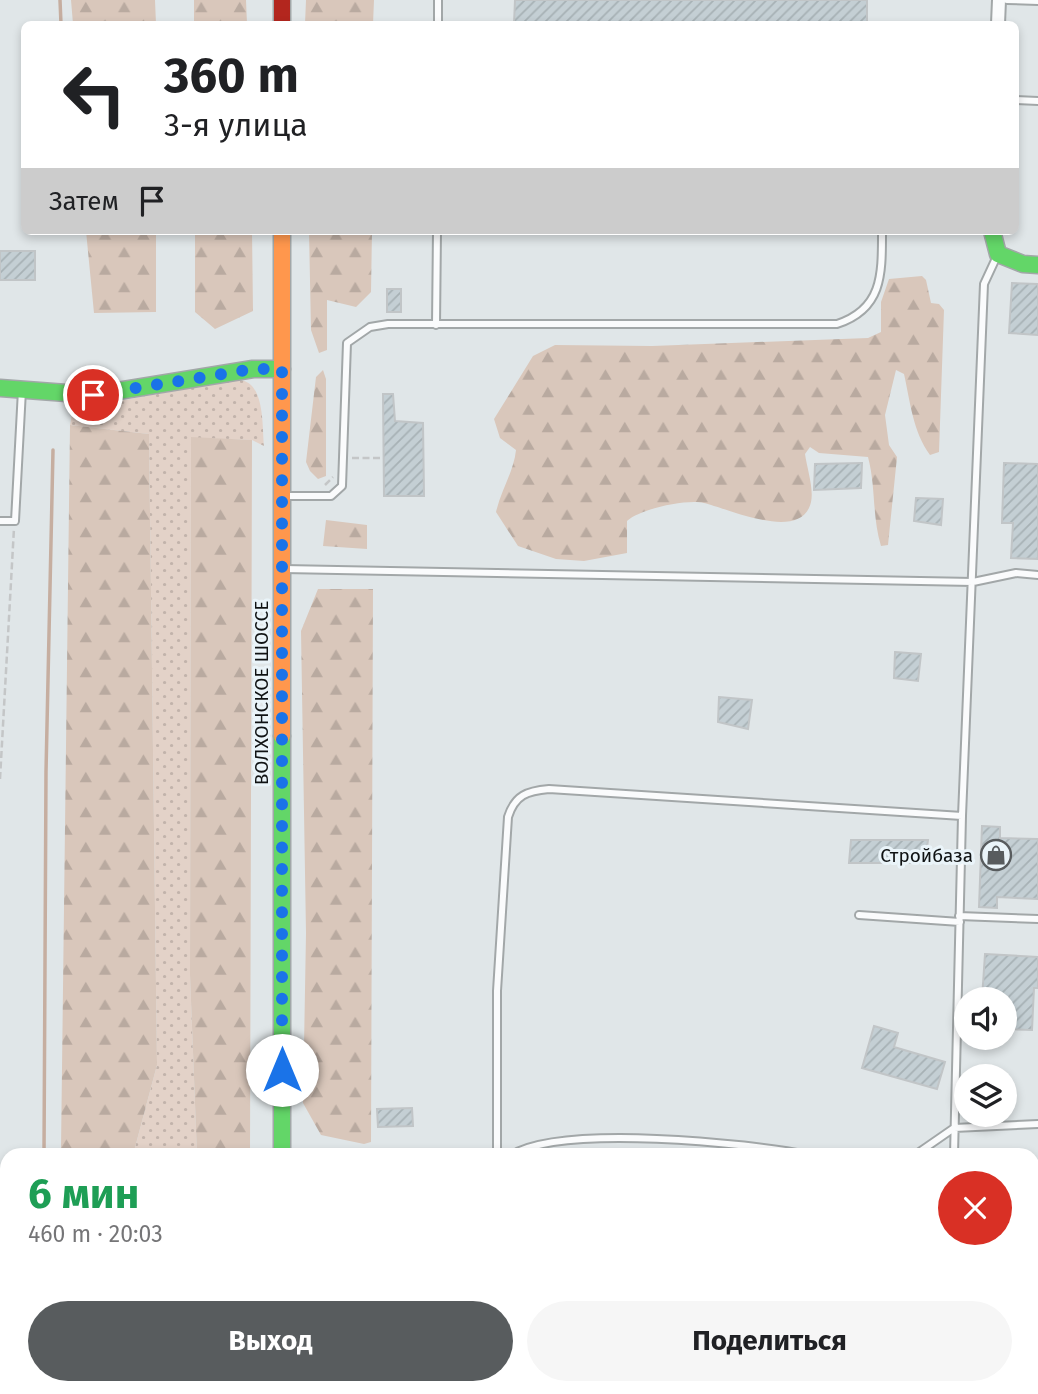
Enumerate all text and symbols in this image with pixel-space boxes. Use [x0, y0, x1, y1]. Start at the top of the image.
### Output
text: 360 m [164, 46, 299, 105]
icon: left [49, 49, 140, 140]
text: 3-я улица [164, 106, 308, 144]
icon: arrive [133, 182, 171, 220]
text: Затем [49, 186, 119, 217]
pin [63, 365, 123, 425]
icon: arrive [74, 376, 112, 414]
street label: ВОЛХОНСКОЕ ШОССЕ [250, 601, 273, 785]
shop icon: Стройбаза [979, 838, 1013, 872]
place label: Стройбаза [880, 844, 973, 867]
map controls [954, 987, 1017, 1127]
button: sound [954, 987, 1017, 1050]
position arrow [245, 1033, 319, 1107]
button: layers [954, 1064, 1017, 1127]
text: 6 мин [28, 1169, 139, 1219]
button: close [938, 1171, 1012, 1245]
text: 460 m · 20:03 [28, 1220, 163, 1248]
button: Выход [28, 1301, 513, 1381]
button: Поделиться [527, 1301, 1012, 1381]

